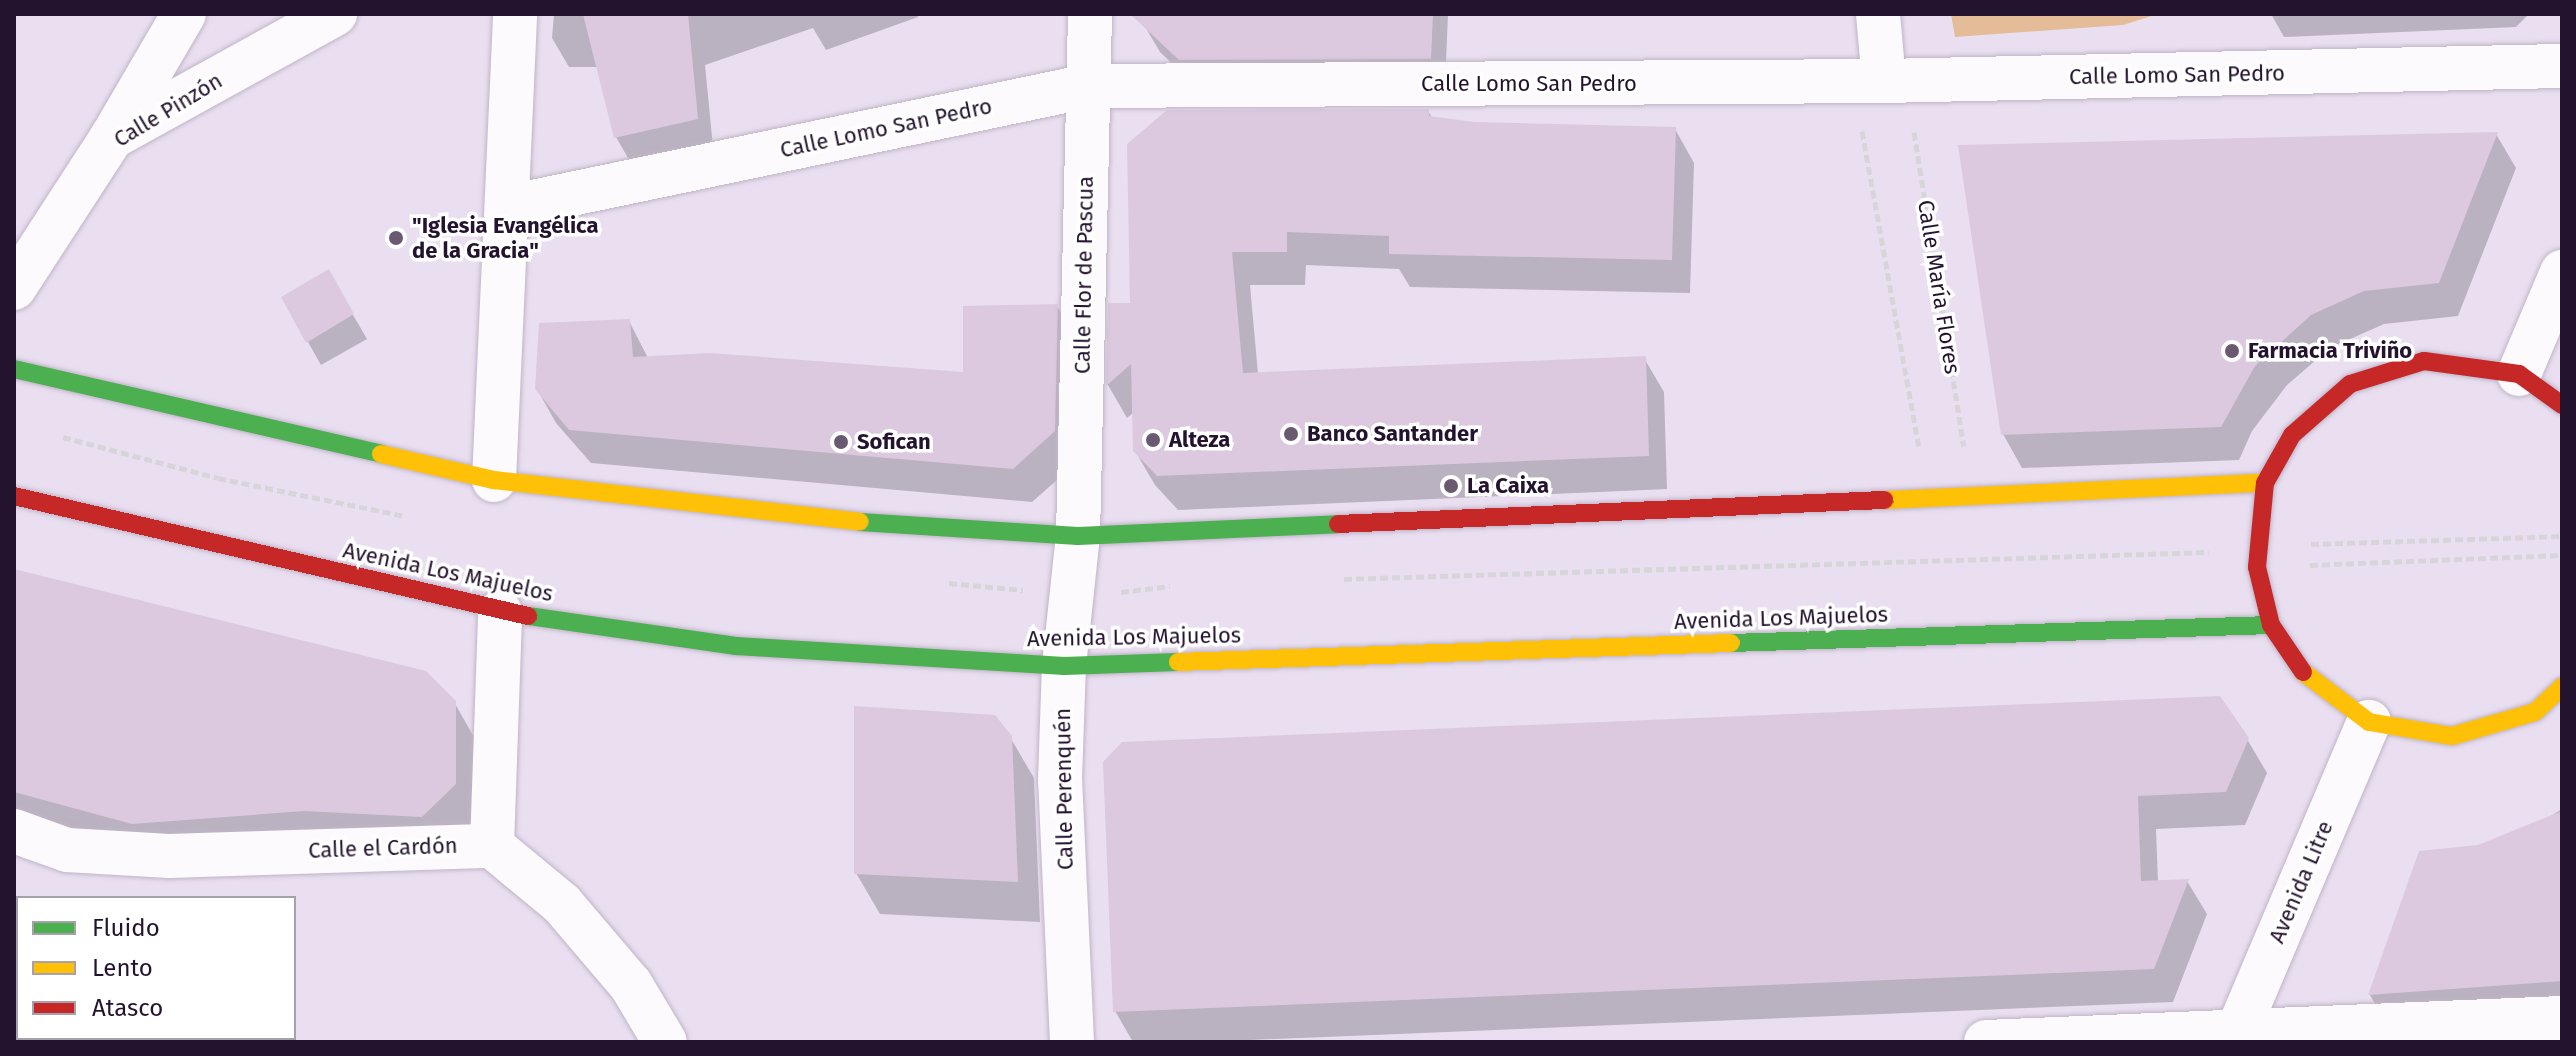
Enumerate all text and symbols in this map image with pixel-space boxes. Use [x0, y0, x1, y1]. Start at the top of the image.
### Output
street label: Calle Lomo San Pedro [2069, 60, 2285, 90]
street label: Calle Pinzón [109, 67, 227, 153]
street label: Calle Lomo San Pedro [1421, 71, 1637, 97]
street label: Calle Lomo San Pedro [778, 93, 994, 163]
street label: Calle Flor de Pascua [1069, 176, 1099, 374]
street label: Calle María Flores [1912, 198, 1966, 376]
place label: "Iglesia Evangélica de la Gracia" [412, 212, 598, 264]
marker: "Iglesia Evangélica de la Gracia" [387, 229, 405, 247]
place label: Farmacia Triviño [2248, 338, 2412, 364]
marker: Farmacia Triviño [2223, 342, 2241, 360]
place label: Banco Santander [1307, 421, 1478, 447]
marker: Banco Santander [1282, 425, 1300, 443]
place label: Alteza [1169, 427, 1230, 453]
place label: Sofican [857, 429, 931, 455]
marker: Alteza [1144, 431, 1162, 449]
marker: Sofican [832, 433, 850, 451]
place label: La Caixa [1467, 473, 1549, 499]
marker: La Caixa [1442, 477, 1460, 495]
street label: Avenida Los Majuelos [341, 537, 555, 607]
street label: Avenida Los Majuelos [1674, 601, 1888, 635]
street label: Avenida Los Majuelos [1027, 622, 1241, 652]
street label: Calle Perenquén [1049, 708, 1079, 870]
street label: Avenida Litre [2263, 817, 2339, 947]
street label: Calle el Cardón [308, 832, 458, 864]
legend [16, 896, 296, 1040]
text: Fluido [92, 914, 160, 942]
text: Lento [92, 954, 153, 982]
text: Atasco [92, 994, 163, 1022]

